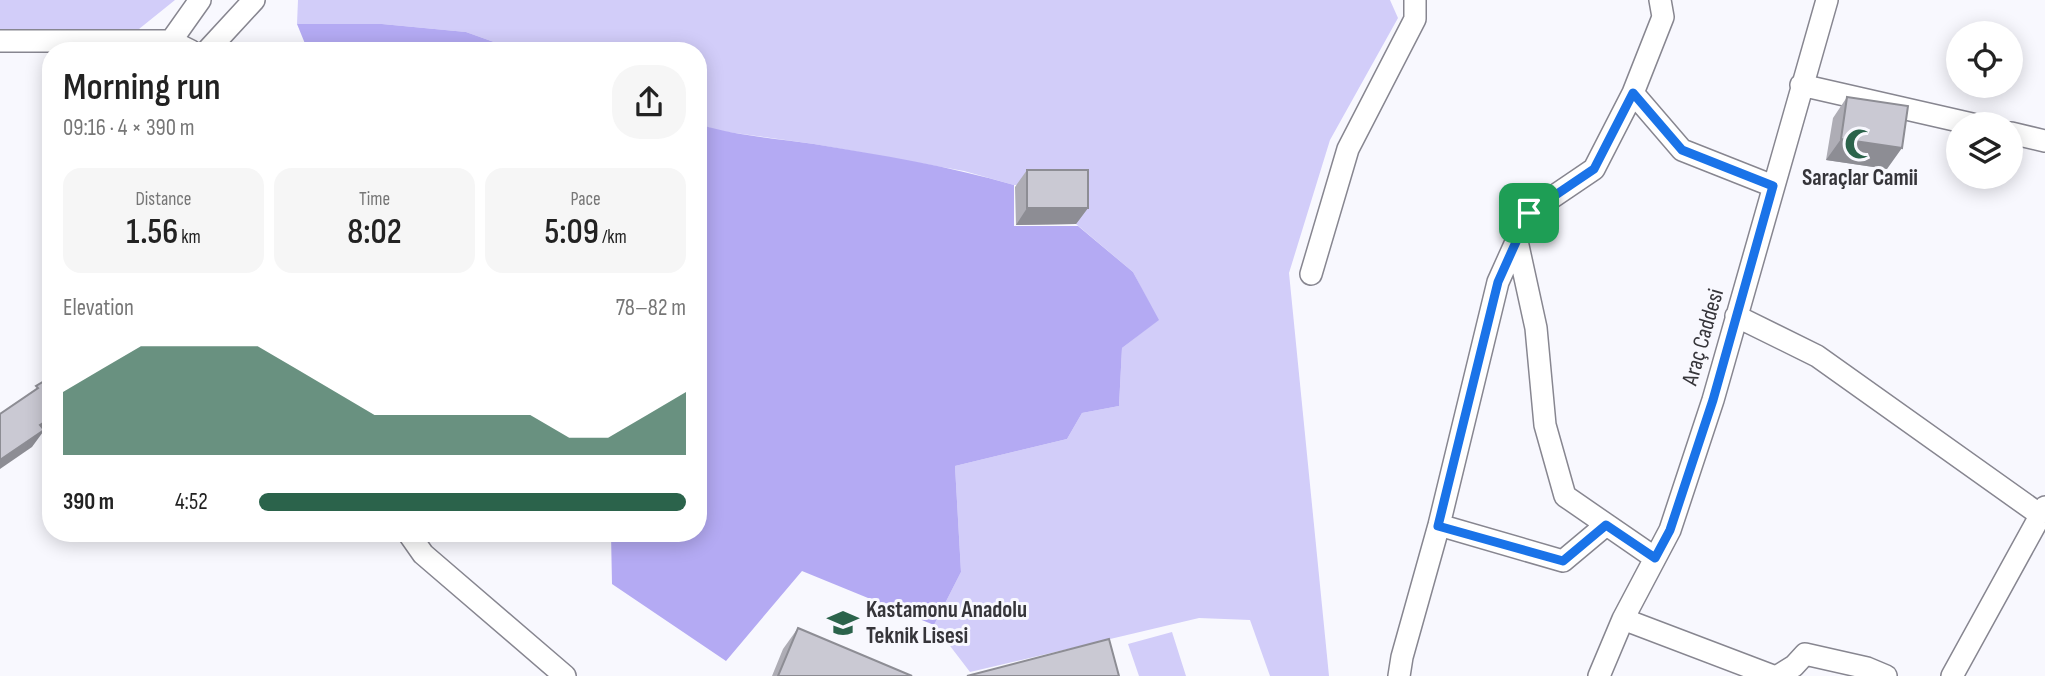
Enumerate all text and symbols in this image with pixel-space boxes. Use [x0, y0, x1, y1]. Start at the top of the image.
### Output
map controls [1946, 21, 2023, 189]
button: locate [1946, 21, 2023, 98]
text: Morning run [63, 65, 221, 110]
button: share [612, 65, 686, 139]
button: layers [1946, 112, 2023, 189]
text: 09:16 · 4 × 390 m [63, 114, 195, 142]
mosque icon: Saraçlar Camii [1843, 127, 1877, 161]
place label: Saraçlar Camii [1802, 164, 1918, 192]
pin [1499, 183, 1559, 243]
text: Distance [135, 188, 192, 211]
text: Time [359, 188, 390, 211]
text: Pace [570, 188, 601, 211]
icon: arrive [1510, 194, 1548, 232]
text: 1.56 [126, 211, 178, 254]
text: 8:02 [347, 211, 402, 254]
text: 5:09 [544, 211, 599, 254]
text: km [178, 226, 201, 249]
text: /km [599, 226, 627, 249]
street label: Araç Caddesi [1676, 286, 1730, 389]
text: Elevation [63, 294, 134, 322]
text: 78–82 m [616, 294, 686, 322]
text: 390 m [63, 488, 114, 516]
text: 4:52 [175, 488, 208, 516]
place label: Kastamonu Anadolu Teknik Lisesi [866, 596, 1027, 650]
school or university icon: Kastamonu Anadolu Teknik Lisesi [826, 606, 860, 640]

